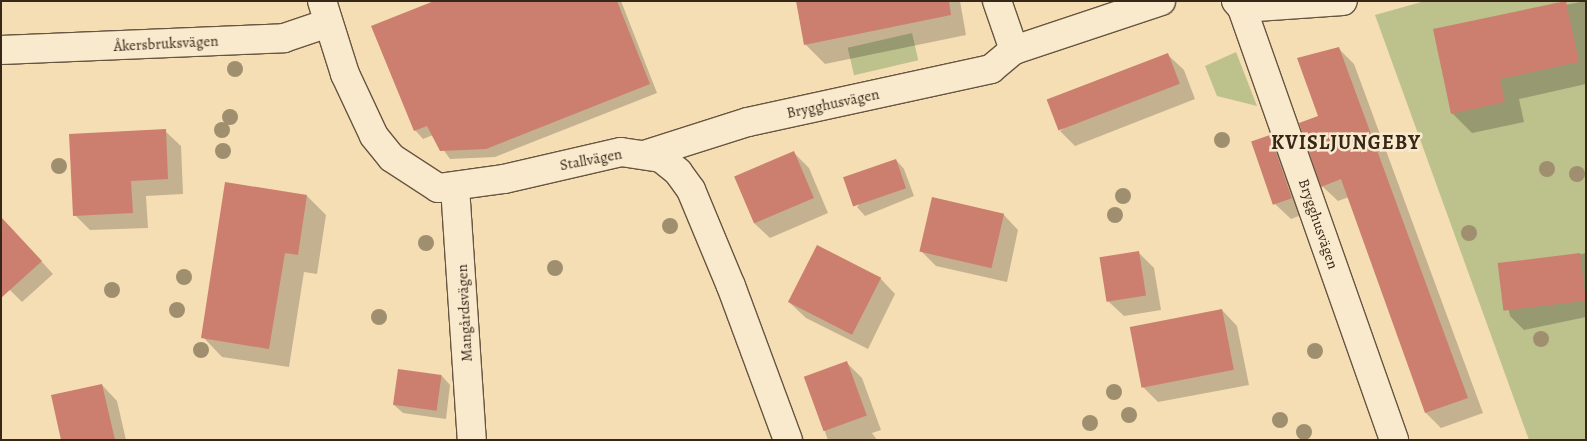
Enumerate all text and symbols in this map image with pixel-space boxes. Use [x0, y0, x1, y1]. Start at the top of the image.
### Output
street label: Åkersbruksvägen [113, 32, 219, 56]
street label: Brygghusvägen [785, 85, 881, 123]
district label: KVISLJUNGEBY [1270, 130, 1422, 154]
street label: Stallvägen [558, 145, 624, 175]
street label: Brygghusvägen [1294, 177, 1342, 271]
street label: Mangårdsvägen [453, 264, 477, 362]

